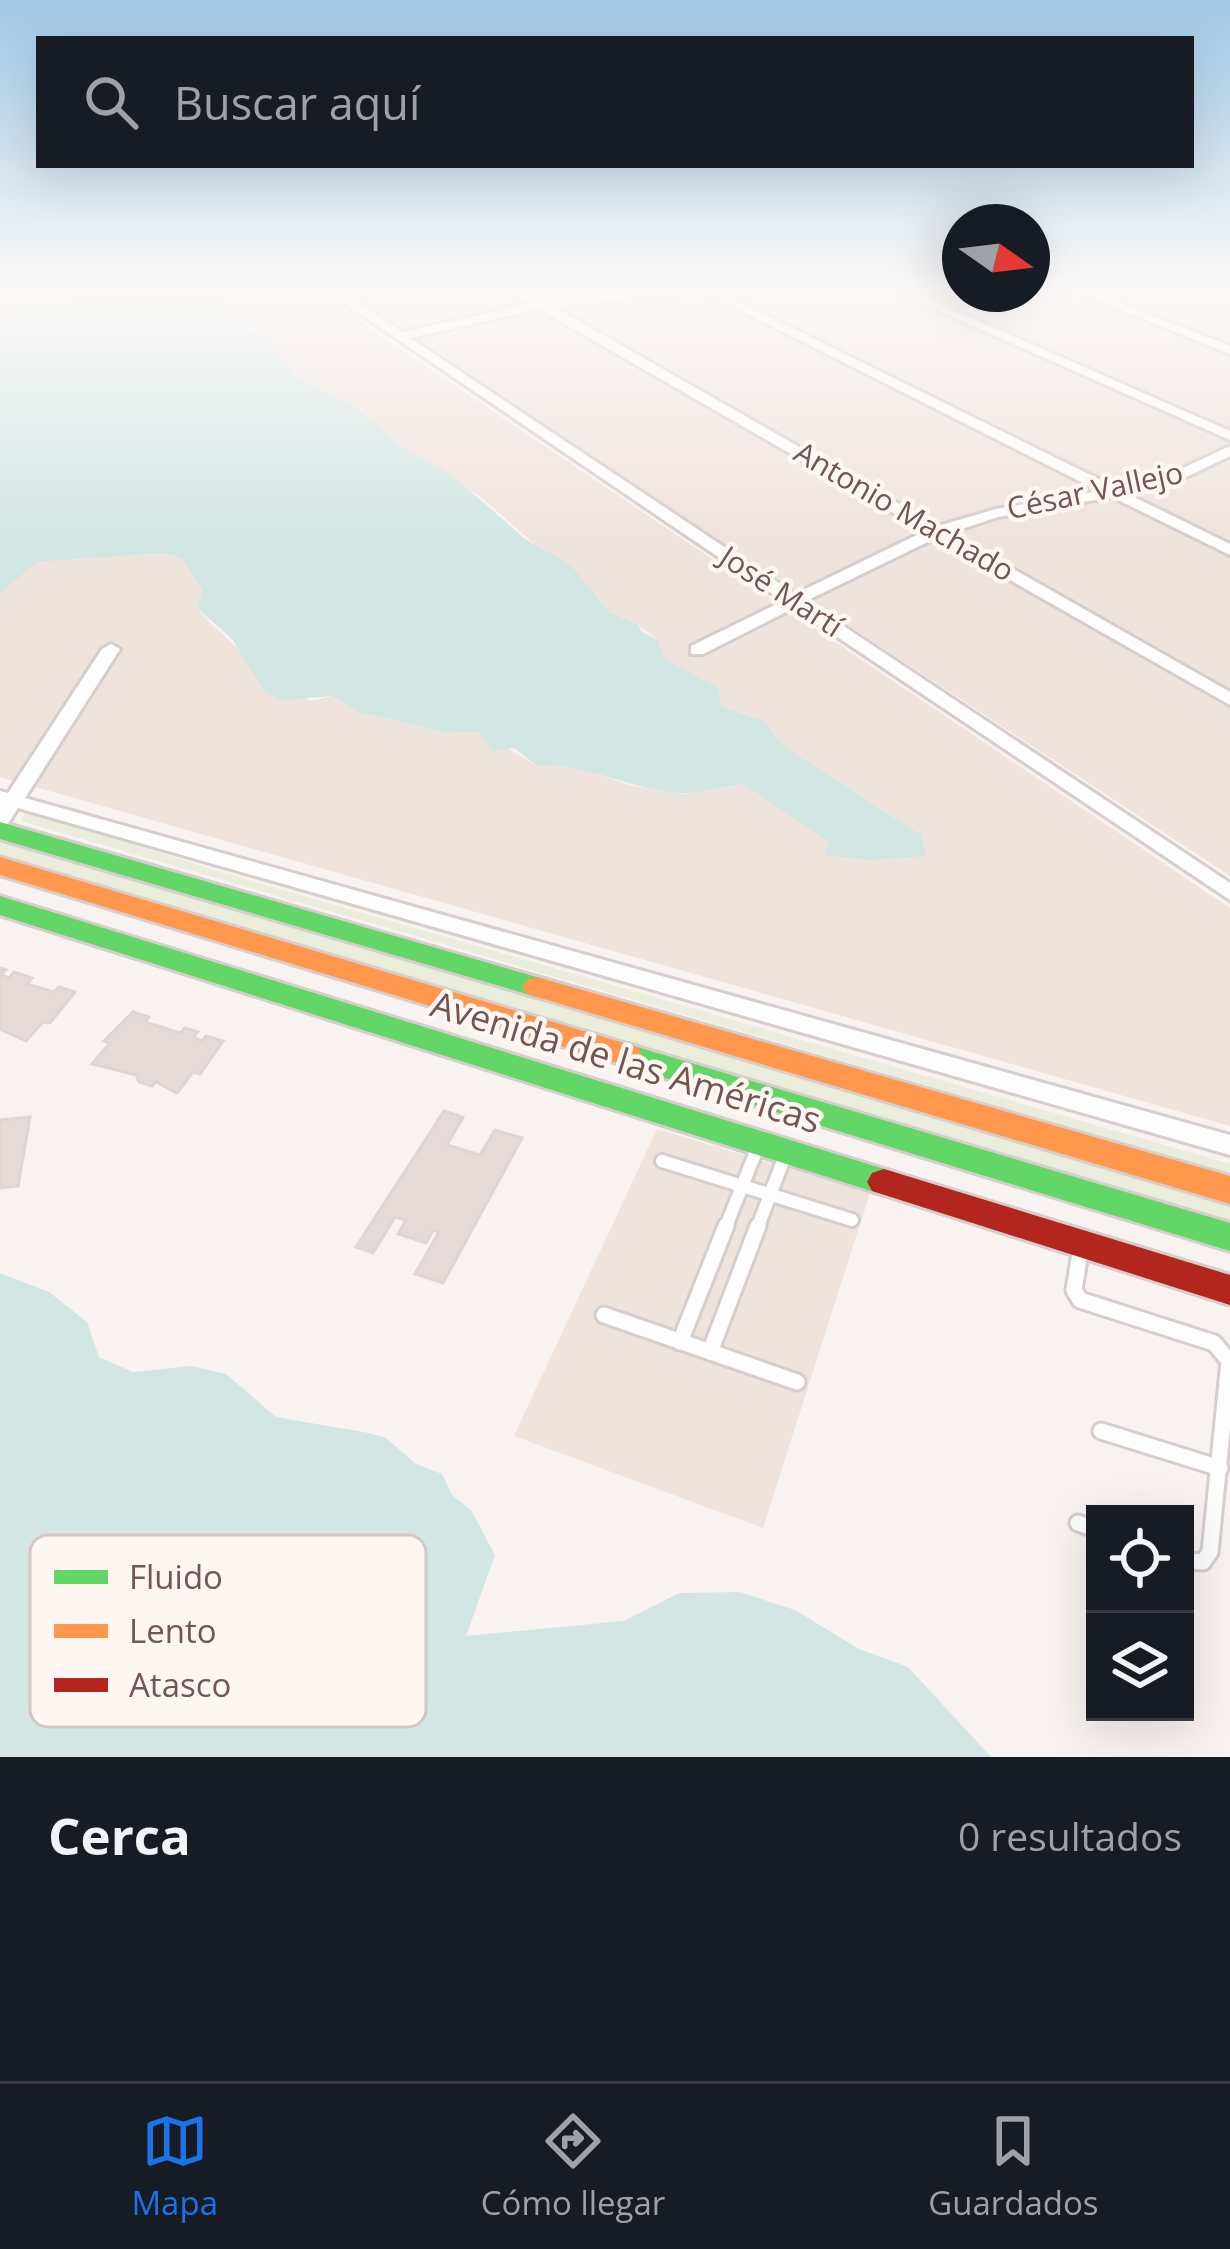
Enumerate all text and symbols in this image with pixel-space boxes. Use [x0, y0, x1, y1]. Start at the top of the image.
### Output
search box [36, 36, 1194, 168]
icon: search [78, 69, 144, 135]
text: Buscar aquí [174, 72, 420, 133]
north arrow [942, 204, 1050, 312]
street label: Antonio Machado [787, 431, 1022, 590]
street label: César Vallejo [1003, 451, 1186, 528]
street label: José Martí [710, 534, 853, 647]
street label: Avenida de las Américas [425, 979, 827, 1144]
map controls [1086, 1505, 1194, 1721]
button: locate [1086, 1505, 1194, 1613]
legend [30, 1535, 426, 1727]
text: Fluido [129, 1554, 223, 1599]
text: Lento [129, 1608, 217, 1653]
button: layers [1086, 1613, 1194, 1721]
text: Atasco [129, 1662, 231, 1707]
text: Cerca [48, 1800, 191, 1870]
text: 0 resultados [958, 1809, 1182, 1862]
tab: Mapa [131, 2108, 218, 2225]
tab: Cómo llegar [481, 2108, 665, 2225]
tab: Guardados [928, 2108, 1099, 2225]

